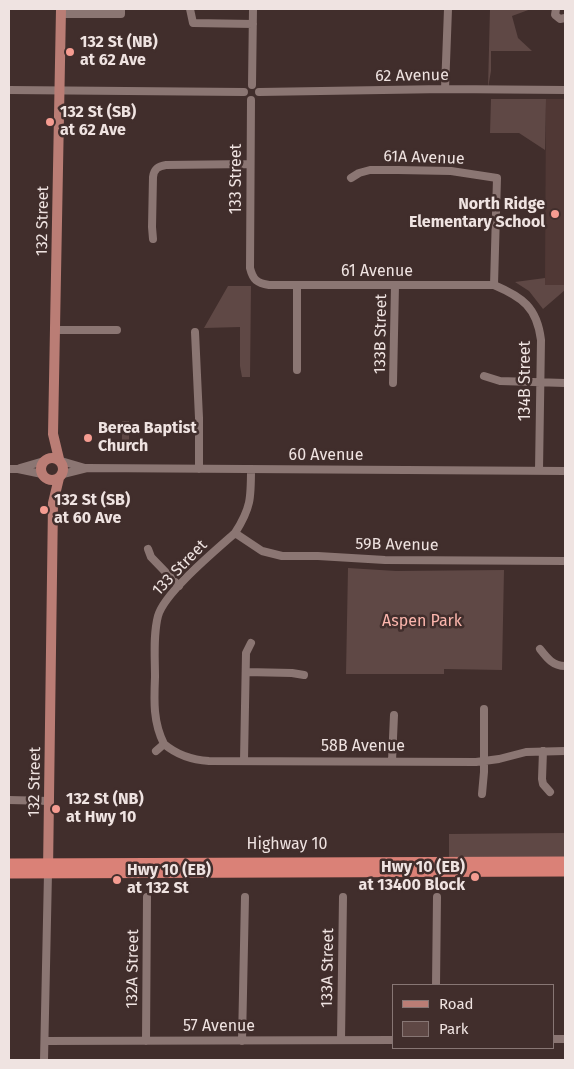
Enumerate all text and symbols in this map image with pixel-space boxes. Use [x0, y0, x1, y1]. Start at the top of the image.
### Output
place label: 132 St (NB) at 62 Ave [80, 33, 158, 71]
marker: 132 St (NB) at 62 Ave [64, 46, 76, 58]
street label: 62 Avenue [375, 66, 449, 86]
place label: 132 St (SB) at 62 Ave [60, 103, 136, 141]
marker: 132 St (SB) at 62 Ave [44, 116, 56, 128]
street label: 133 Street [227, 144, 247, 214]
street label: 61A Avenue [383, 147, 465, 169]
street label: 132 Street [33, 186, 53, 256]
place label: North Ridge Elementary School [409, 195, 545, 233]
marker: North Ridge Elementary School [549, 208, 561, 220]
street label: 61 Avenue [341, 262, 413, 282]
street label: 133B Street [371, 294, 391, 374]
street label: 134B Street [516, 341, 536, 421]
place label: Berea Baptist Church [98, 419, 197, 457]
marker: Berea Baptist Church [82, 432, 94, 444]
street label: 60 Avenue [289, 446, 363, 466]
place label: 132 St (SB) at 60 Ave [54, 491, 130, 529]
marker: 132 St (SB) at 60 Ave [38, 504, 50, 516]
street label: 59B Avenue [355, 535, 439, 555]
street label: 133 Street [149, 536, 211, 600]
park label: Aspen Park [382, 612, 462, 632]
street label: 58B Avenue [321, 737, 405, 757]
street label: 132 Street [25, 747, 45, 817]
place label: 132 St (NB) at Hwy 10 [66, 790, 144, 828]
marker: 132 St (NB) at Hwy 10 [50, 803, 62, 815]
street label: Highway 10 [247, 835, 327, 855]
place label: Hwy 10 (EB) at 13400 Block [359, 858, 465, 896]
place label: Hwy 10 (EB) at 132 St [127, 861, 211, 899]
marker: Hwy 10 (EB) at 13400 Block [469, 871, 481, 883]
marker: Hwy 10 (EB) at 132 St [111, 874, 123, 886]
street label: 133A Street [318, 928, 338, 1008]
street label: 132A Street [123, 929, 143, 1009]
legend [392, 984, 554, 1049]
text: Road [439, 995, 474, 1013]
street label: 57 Avenue [183, 1017, 255, 1037]
text: Park [439, 1020, 469, 1038]

